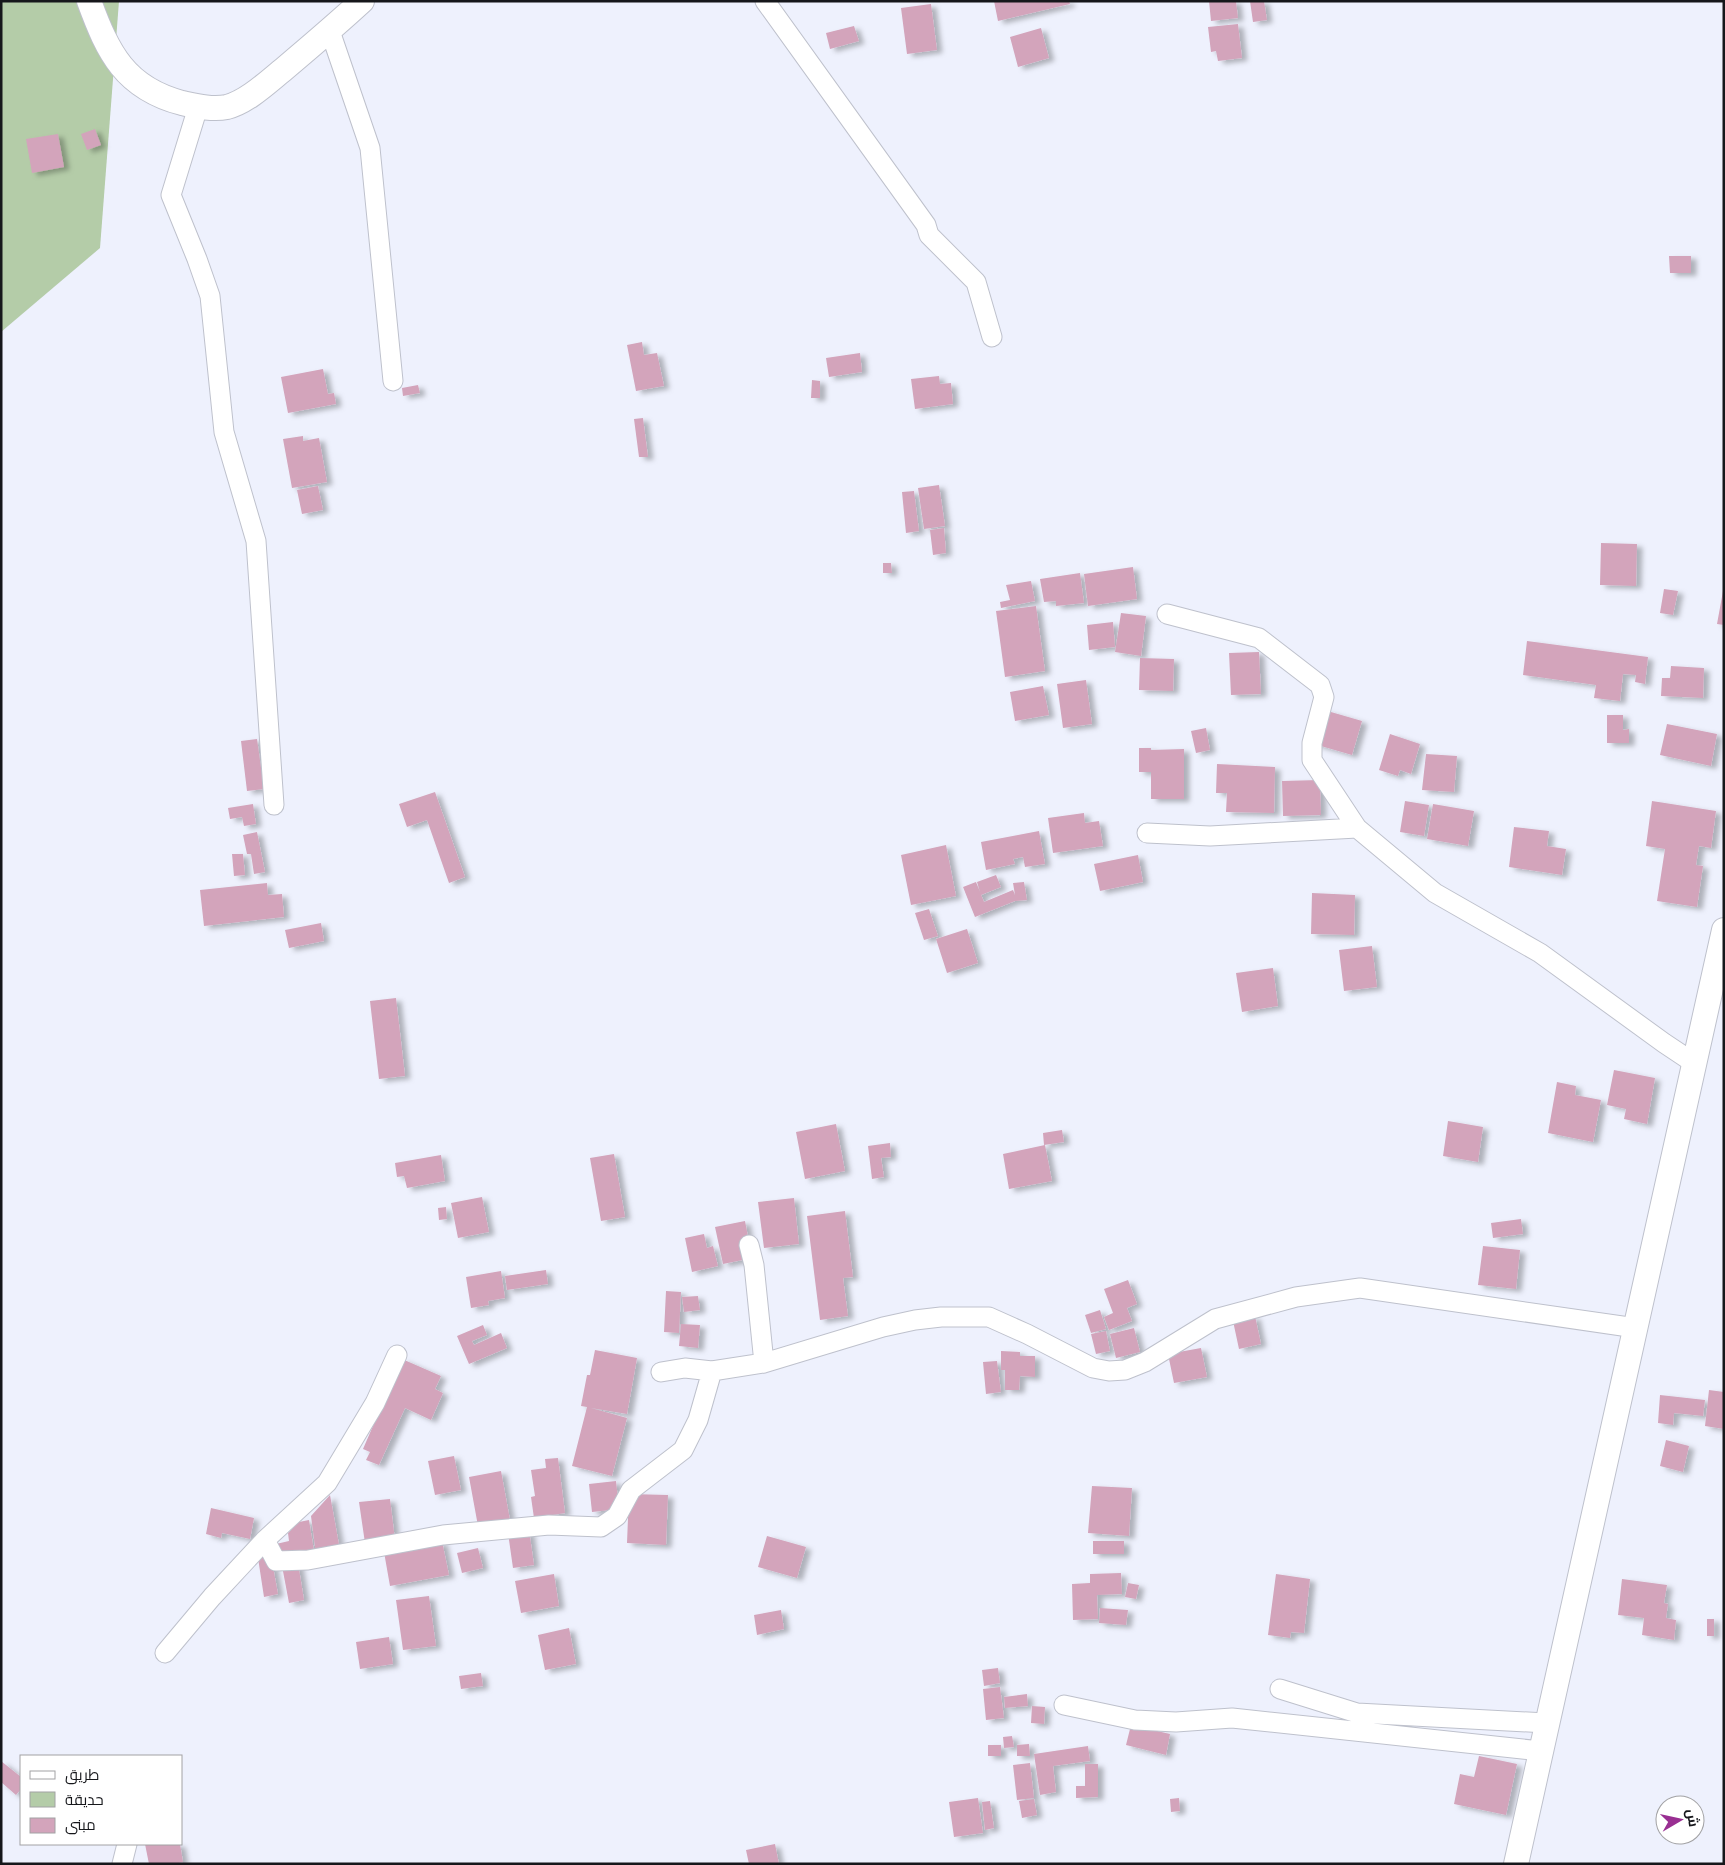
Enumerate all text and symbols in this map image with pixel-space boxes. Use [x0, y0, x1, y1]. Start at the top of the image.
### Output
legend [20, 1755, 182, 1845]
text: طريق [65, 1766, 99, 1785]
text: حديقة [65, 1791, 104, 1809]
north arrow [1655, 1795, 1705, 1845]
text: ش [1683, 1808, 1702, 1828]
text: مبنى [65, 1816, 96, 1835]

